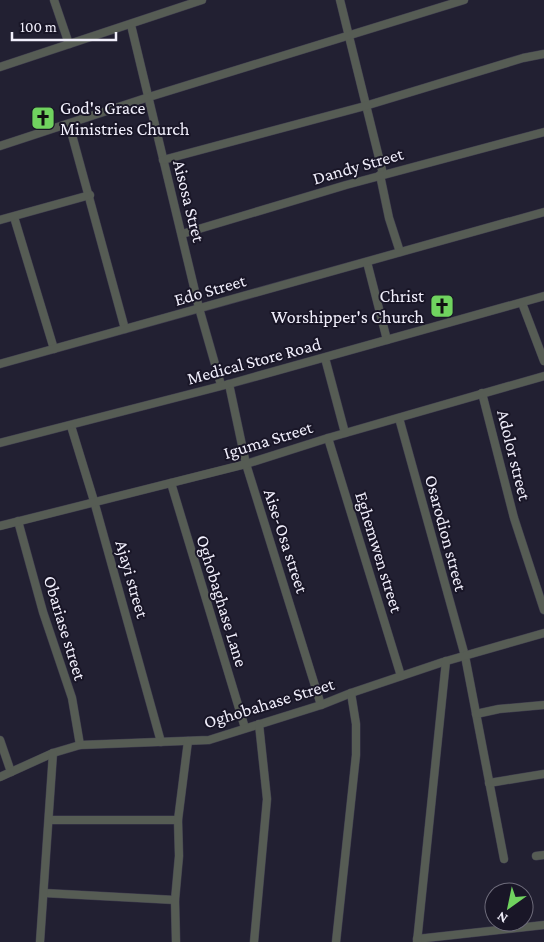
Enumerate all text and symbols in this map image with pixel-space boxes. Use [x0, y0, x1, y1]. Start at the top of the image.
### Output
scale bar [12, 10, 116, 42]
text: 100 m [20, 19, 57, 35]
place label: God's Grace Ministries Church [60, 98, 190, 139]
church icon: God's Grace Ministries Church [30, 105, 56, 131]
street label: Dandy Street [310, 143, 407, 188]
street label: Aisosa Stret [169, 158, 209, 245]
street label: Edo Street [172, 270, 249, 310]
place label: Christ Worshipper's Church [271, 286, 425, 327]
church icon: Christ Worshipper's Church [429, 293, 455, 319]
street label: Medical Store Road [185, 333, 324, 389]
street label: Adolor street [493, 408, 535, 503]
street label: Iguma Street [221, 417, 316, 463]
street label: Osarodion street [421, 473, 471, 594]
street label: Aise-Osa street [260, 486, 313, 597]
street label: Eghemwen street [351, 489, 407, 616]
street label: Oghobaghase Lane [192, 533, 252, 669]
street label: Ajayi street [110, 538, 153, 622]
street label: Obariase street [40, 573, 91, 684]
street label: Oghobahase Street [201, 673, 338, 732]
north arrow [484, 882, 534, 932]
text: N [493, 908, 510, 927]

